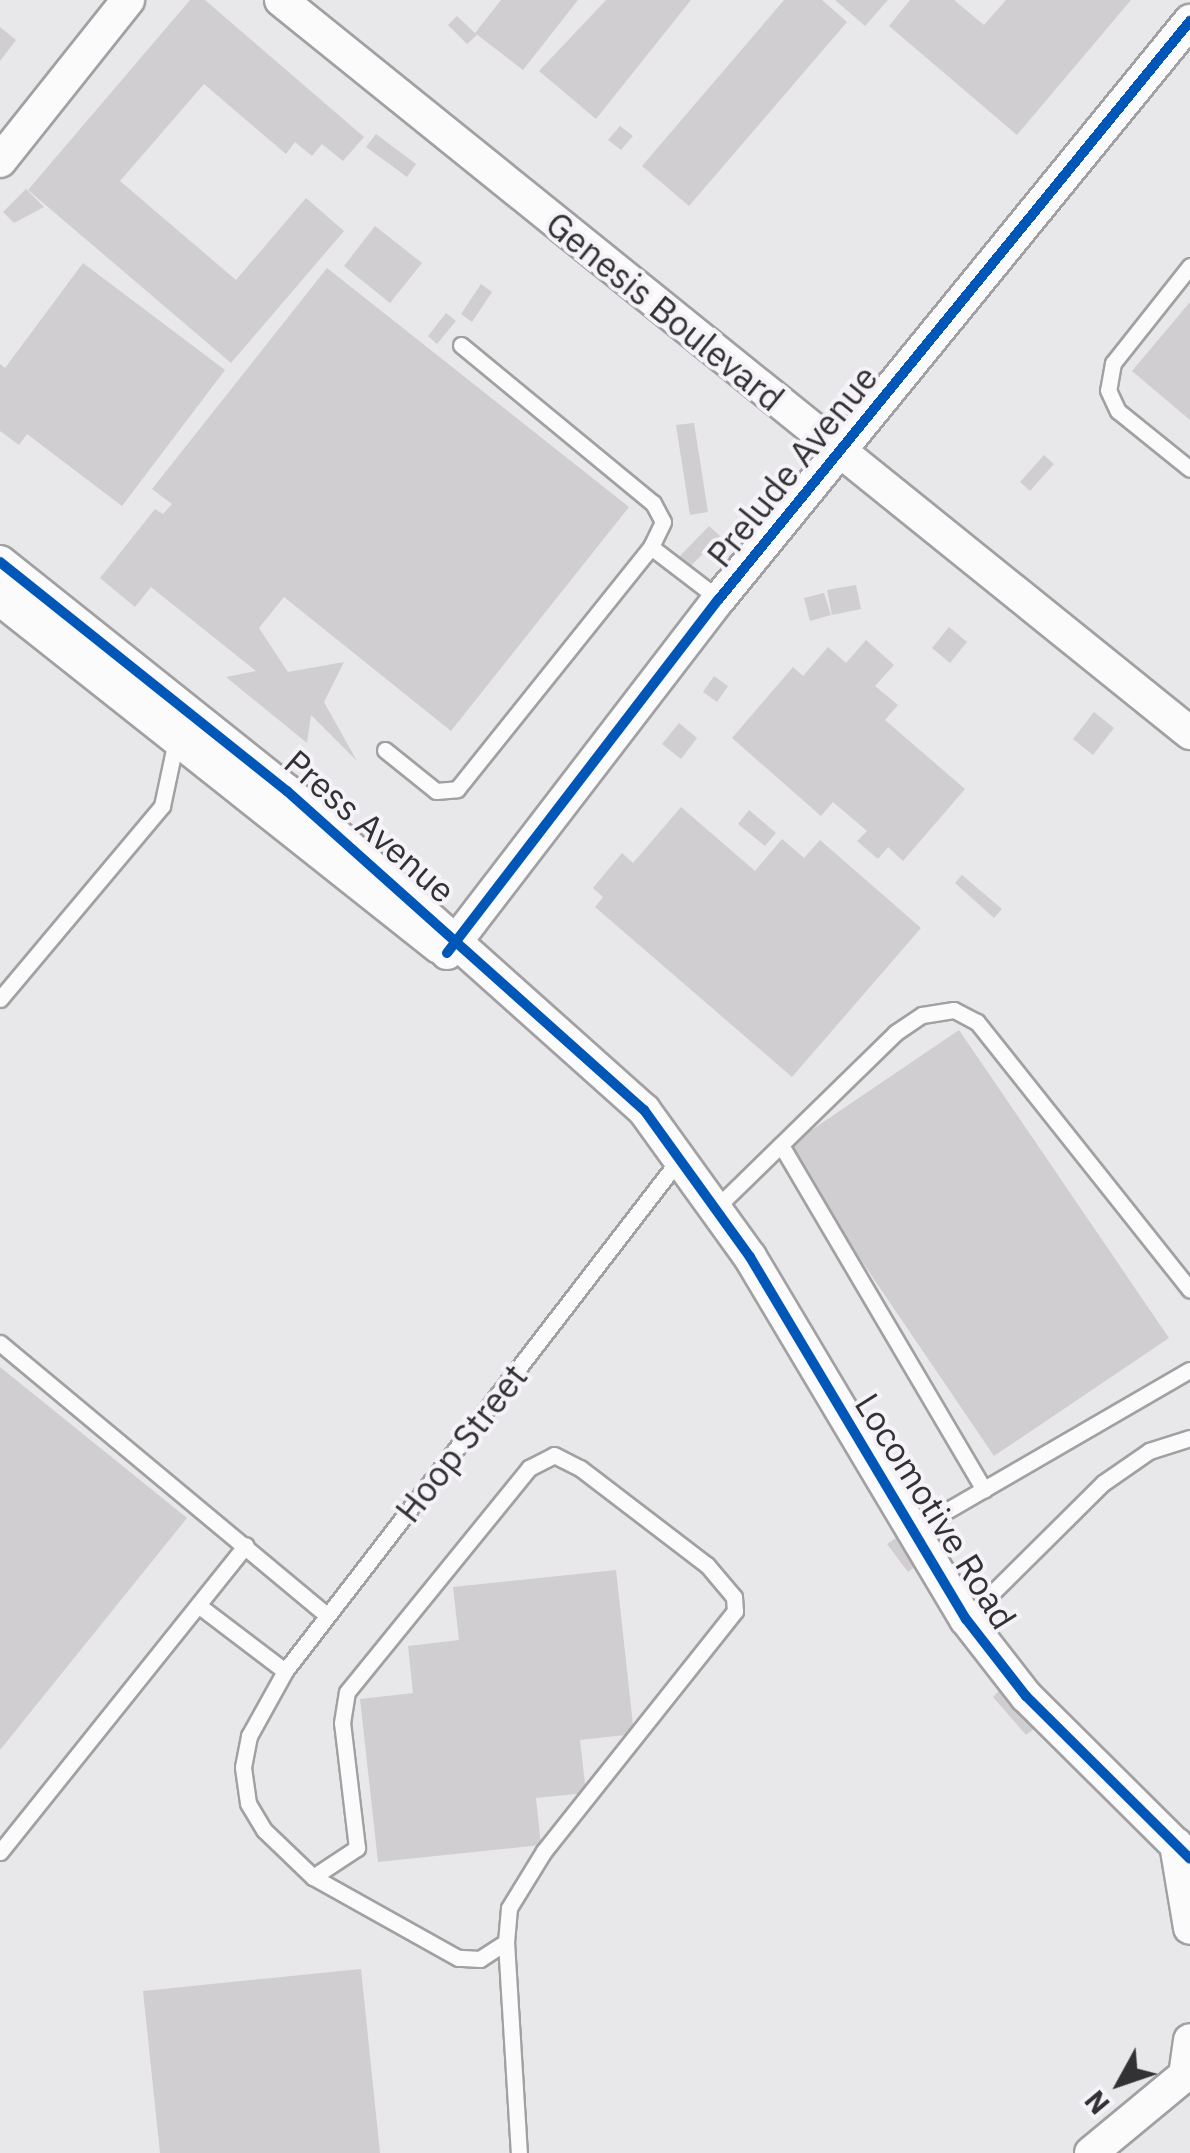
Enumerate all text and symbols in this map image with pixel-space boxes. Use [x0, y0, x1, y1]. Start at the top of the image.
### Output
street label: Genesis Boulevard [538, 202, 792, 420]
street label: Prelude Avenue [698, 357, 886, 575]
street label: Press Avenue [276, 741, 464, 911]
street label: Hoop Street [386, 1356, 536, 1530]
street label: Locomotive Road [847, 1385, 1025, 1637]
north arrow [1070, 2033, 1170, 2133]
text: N [1076, 2083, 1117, 2122]

